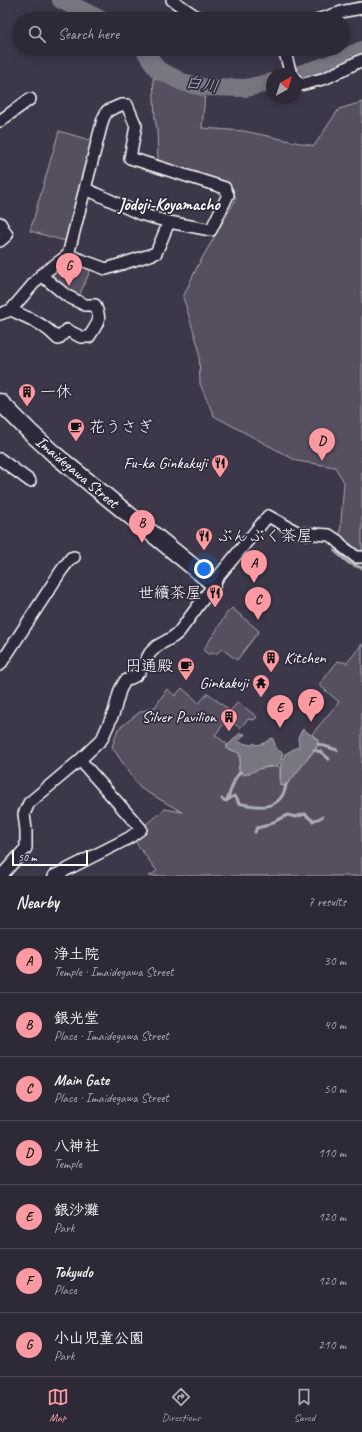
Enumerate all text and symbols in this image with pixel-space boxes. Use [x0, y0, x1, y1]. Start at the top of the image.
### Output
search box [12, 12, 350, 56]
icon: search [26, 23, 48, 45]
text: Search here [58, 25, 119, 44]
north arrow [266, 68, 302, 104]
water label: 白川 [184, 71, 220, 97]
district label: Jodoji-Koyamacho [117, 194, 222, 215]
pin: G [56, 253, 82, 286]
building icon: 一休 [17, 382, 37, 407]
place label: 一休 [40, 382, 72, 402]
cafe icon: 花うさぎ [66, 417, 86, 442]
place label: 花うさぎ [89, 417, 153, 437]
pin: D [309, 428, 335, 461]
street label: Imaidegawa Street [31, 431, 124, 514]
place label: Fu-ka Ginkakuji [123, 453, 209, 473]
restaurant icon: Fu-ka Ginkakuji [210, 453, 230, 478]
pin: B [129, 510, 155, 543]
restaurant icon: ぶんぶく茶屋 [194, 526, 214, 551]
place label: ぶんぶく茶屋 [217, 526, 313, 546]
pin: A [241, 550, 267, 583]
your location [194, 559, 214, 579]
place label: 世續茶屋 [138, 583, 202, 603]
restaurant icon: 世續茶屋 [205, 583, 225, 608]
pin: C [245, 587, 271, 620]
building icon: Kitchen [261, 648, 281, 673]
place label: Kitchen [284, 648, 326, 668]
place label: 円通殿 [125, 656, 173, 676]
cafe icon: 円通殿 [176, 656, 196, 681]
place label: Ginkakuji [200, 673, 250, 693]
temple icon: Ginkakuji [251, 673, 271, 698]
pin: F [298, 689, 324, 722]
pin: E [267, 695, 293, 728]
place label: Silver Pavilion [142, 707, 217, 727]
building icon: Silver Pavilion [219, 707, 239, 732]
scale bar [12, 848, 88, 867]
text: 50 m [18, 850, 37, 864]
text: Nearby [16, 892, 59, 913]
text: 7 results [308, 894, 346, 910]
text: 浄土院 [54, 945, 99, 964]
text: A [26, 953, 32, 969]
text: 30 m [324, 953, 346, 969]
text: Temple · Imaidegawa Street [54, 964, 174, 980]
text: 銀光堂 [54, 1009, 99, 1028]
text: B [26, 1017, 32, 1033]
text: 40 m [324, 1017, 346, 1033]
text: Place · Imaidegawa Street [54, 1028, 169, 1044]
text: Main Gate [54, 1071, 109, 1090]
text: C [26, 1081, 32, 1097]
text: 50 m [324, 1081, 346, 1097]
text: Place · Imaidegawa Street [54, 1090, 169, 1106]
text: 八神社 [54, 1137, 99, 1156]
text: D [25, 1145, 33, 1161]
text: 110 m [318, 1145, 346, 1161]
text: Temple [54, 1156, 82, 1172]
text: 銀沙灘 [54, 1201, 99, 1220]
text: E [26, 1209, 32, 1225]
text: 120 m [318, 1209, 346, 1225]
text: Park [54, 1220, 75, 1236]
text: Tokyudo [54, 1263, 93, 1282]
text: F [26, 1273, 32, 1289]
text: 120 m [318, 1273, 346, 1289]
text: Place [54, 1282, 77, 1298]
text: 小山児童公園 [54, 1329, 144, 1348]
text: G [26, 1337, 32, 1353]
text: 210 m [318, 1337, 346, 1353]
text: Park [54, 1348, 75, 1364]
tab: Map [47, 1386, 69, 1424]
tab: Directions [162, 1386, 200, 1424]
tab: Saved [293, 1386, 315, 1424]

